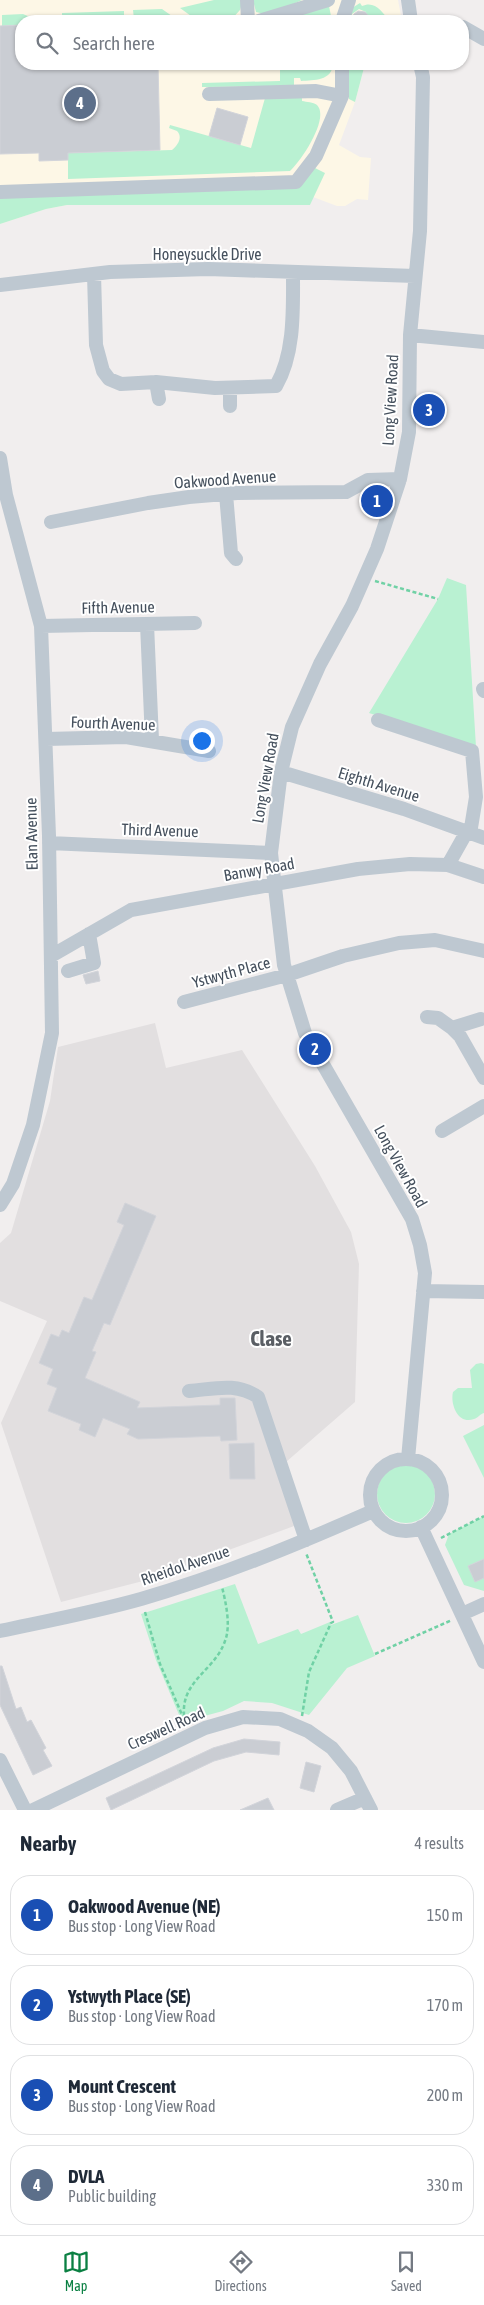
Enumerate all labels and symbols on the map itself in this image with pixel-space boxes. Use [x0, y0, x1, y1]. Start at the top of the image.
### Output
pin: 4 [64, 84, 96, 122]
street label: Honeysuckle Drive [152, 245, 262, 264]
street label: Long View Road [379, 354, 402, 446]
pin: 3 [413, 391, 445, 429]
street label: Oakwood Avenue [173, 466, 277, 492]
pin: 1 [361, 482, 393, 520]
street label: Fifth Avenue [81, 597, 155, 617]
street label: Fourth Avenue [70, 713, 156, 733]
your location [189, 728, 215, 754]
street label: Long View Road [248, 731, 283, 825]
street label: Eighth Avenue [336, 763, 422, 806]
street label: Elan Avenue [21, 797, 41, 871]
street label: Third Avenue [121, 820, 199, 840]
street label: Banwy Road [222, 854, 296, 885]
street label: Ystwyth Place [190, 953, 272, 992]
pin: 2 [299, 1030, 331, 1068]
street label: Long View Road [370, 1122, 431, 1211]
district label: Clase [250, 1326, 292, 1350]
street label: Rheidol Avenue [138, 1541, 232, 1589]
street label: Creswell Road [125, 1703, 207, 1753]

